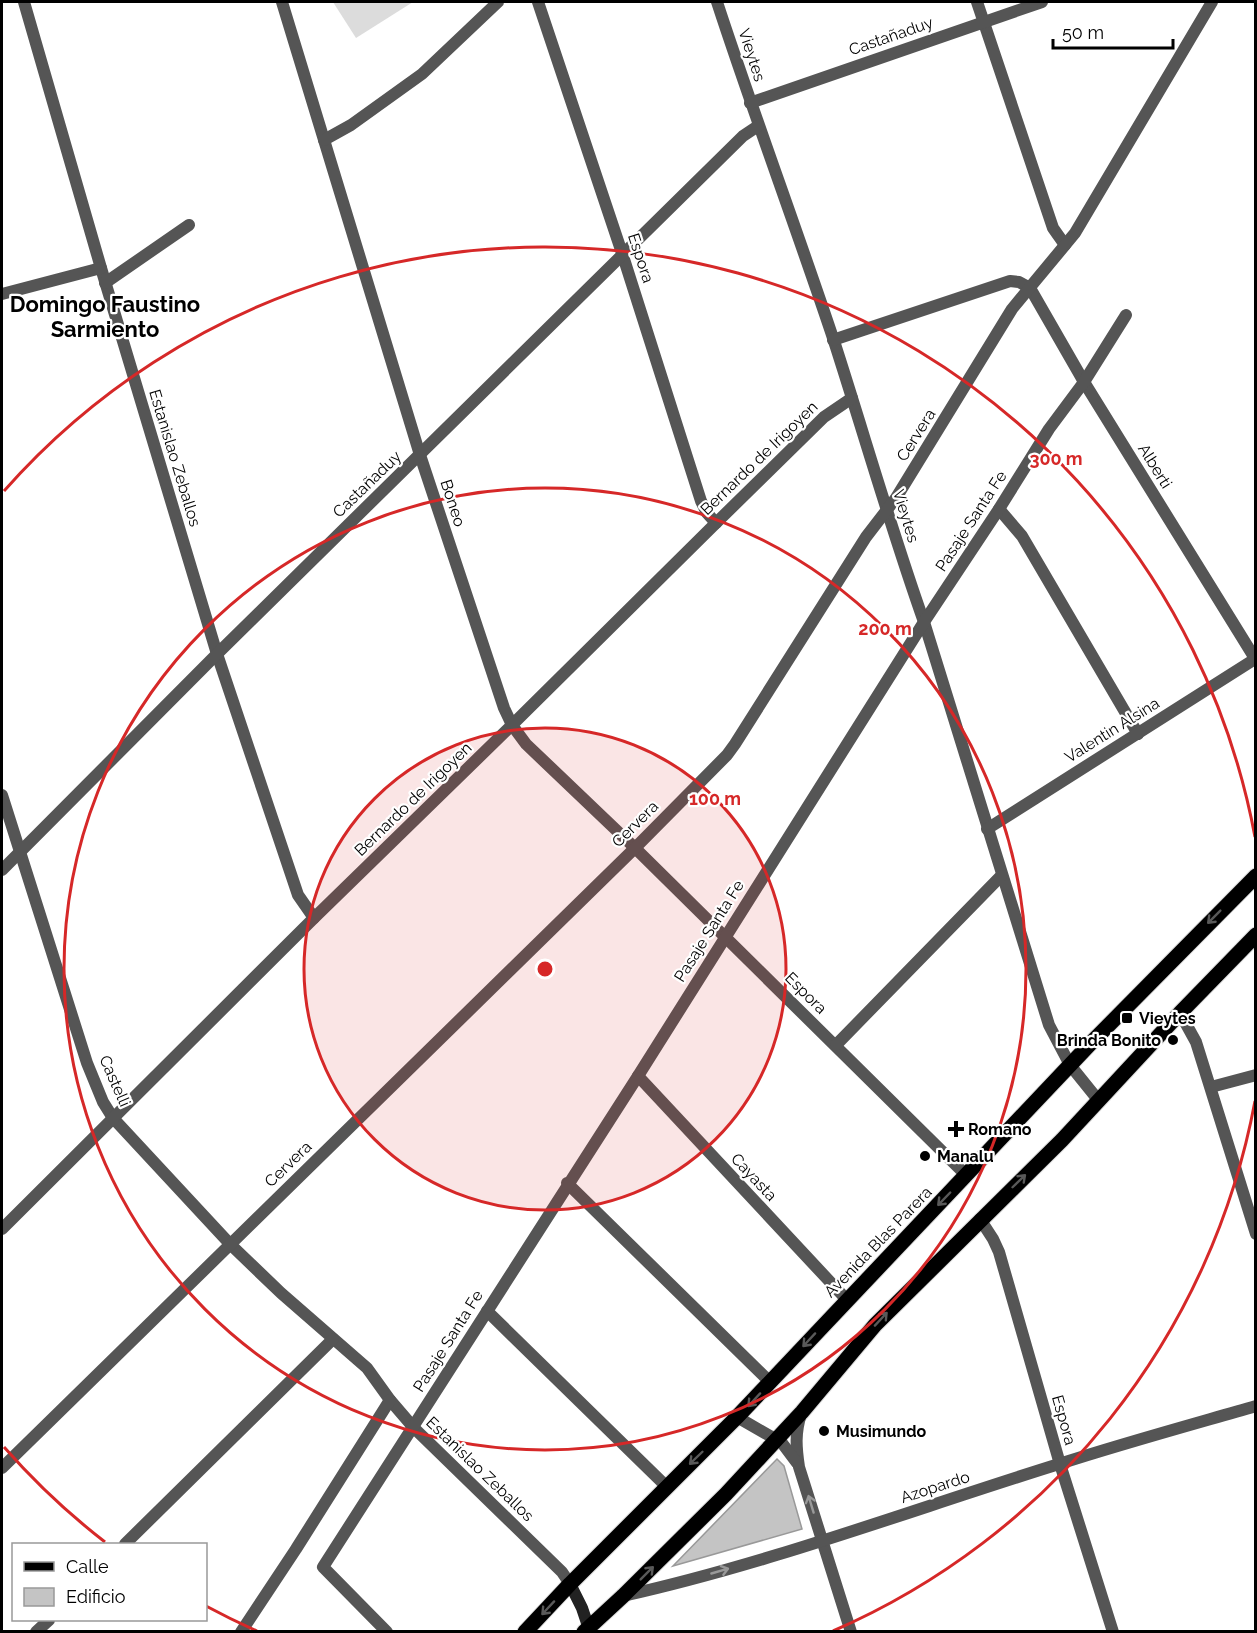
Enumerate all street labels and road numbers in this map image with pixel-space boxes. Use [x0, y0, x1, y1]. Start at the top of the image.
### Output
street label: Castañaduy [846, 13, 936, 59]
street label: Vieytes [735, 26, 770, 84]
street label: Espora [624, 231, 658, 285]
street label: Estanislao Zeballos [145, 387, 205, 529]
street label: Bernardo de Irigoyen [697, 397, 821, 519]
street label: Cervera [893, 405, 939, 465]
street label: Alberti [1134, 440, 1176, 492]
street label: Castañaduy [329, 446, 405, 521]
street label: Pasaje Santa Fe [931, 467, 1011, 575]
street label: Boneo [436, 477, 470, 529]
street label: Vieytes [889, 487, 923, 545]
street label: Valentin Alsina [1061, 693, 1163, 767]
street label: Bernardo de Irigoyen [351, 738, 475, 860]
street label: Cervera [608, 797, 662, 851]
street label: Pasaje Santa Fe [670, 877, 748, 985]
street label: Espora [781, 968, 831, 1018]
street label: Castelli [95, 1052, 135, 1110]
street label: Cervera [261, 1137, 315, 1191]
street label: Cayasta [727, 1149, 781, 1205]
street label: Avenida Blas Parera [820, 1183, 936, 1301]
street label: Pasaje Santa Fe [409, 1287, 487, 1395]
street label: Espora [1048, 1393, 1080, 1447]
street label: Estanislao Zeballos [422, 1413, 538, 1526]
street label: Azopardo [898, 1467, 972, 1507]

